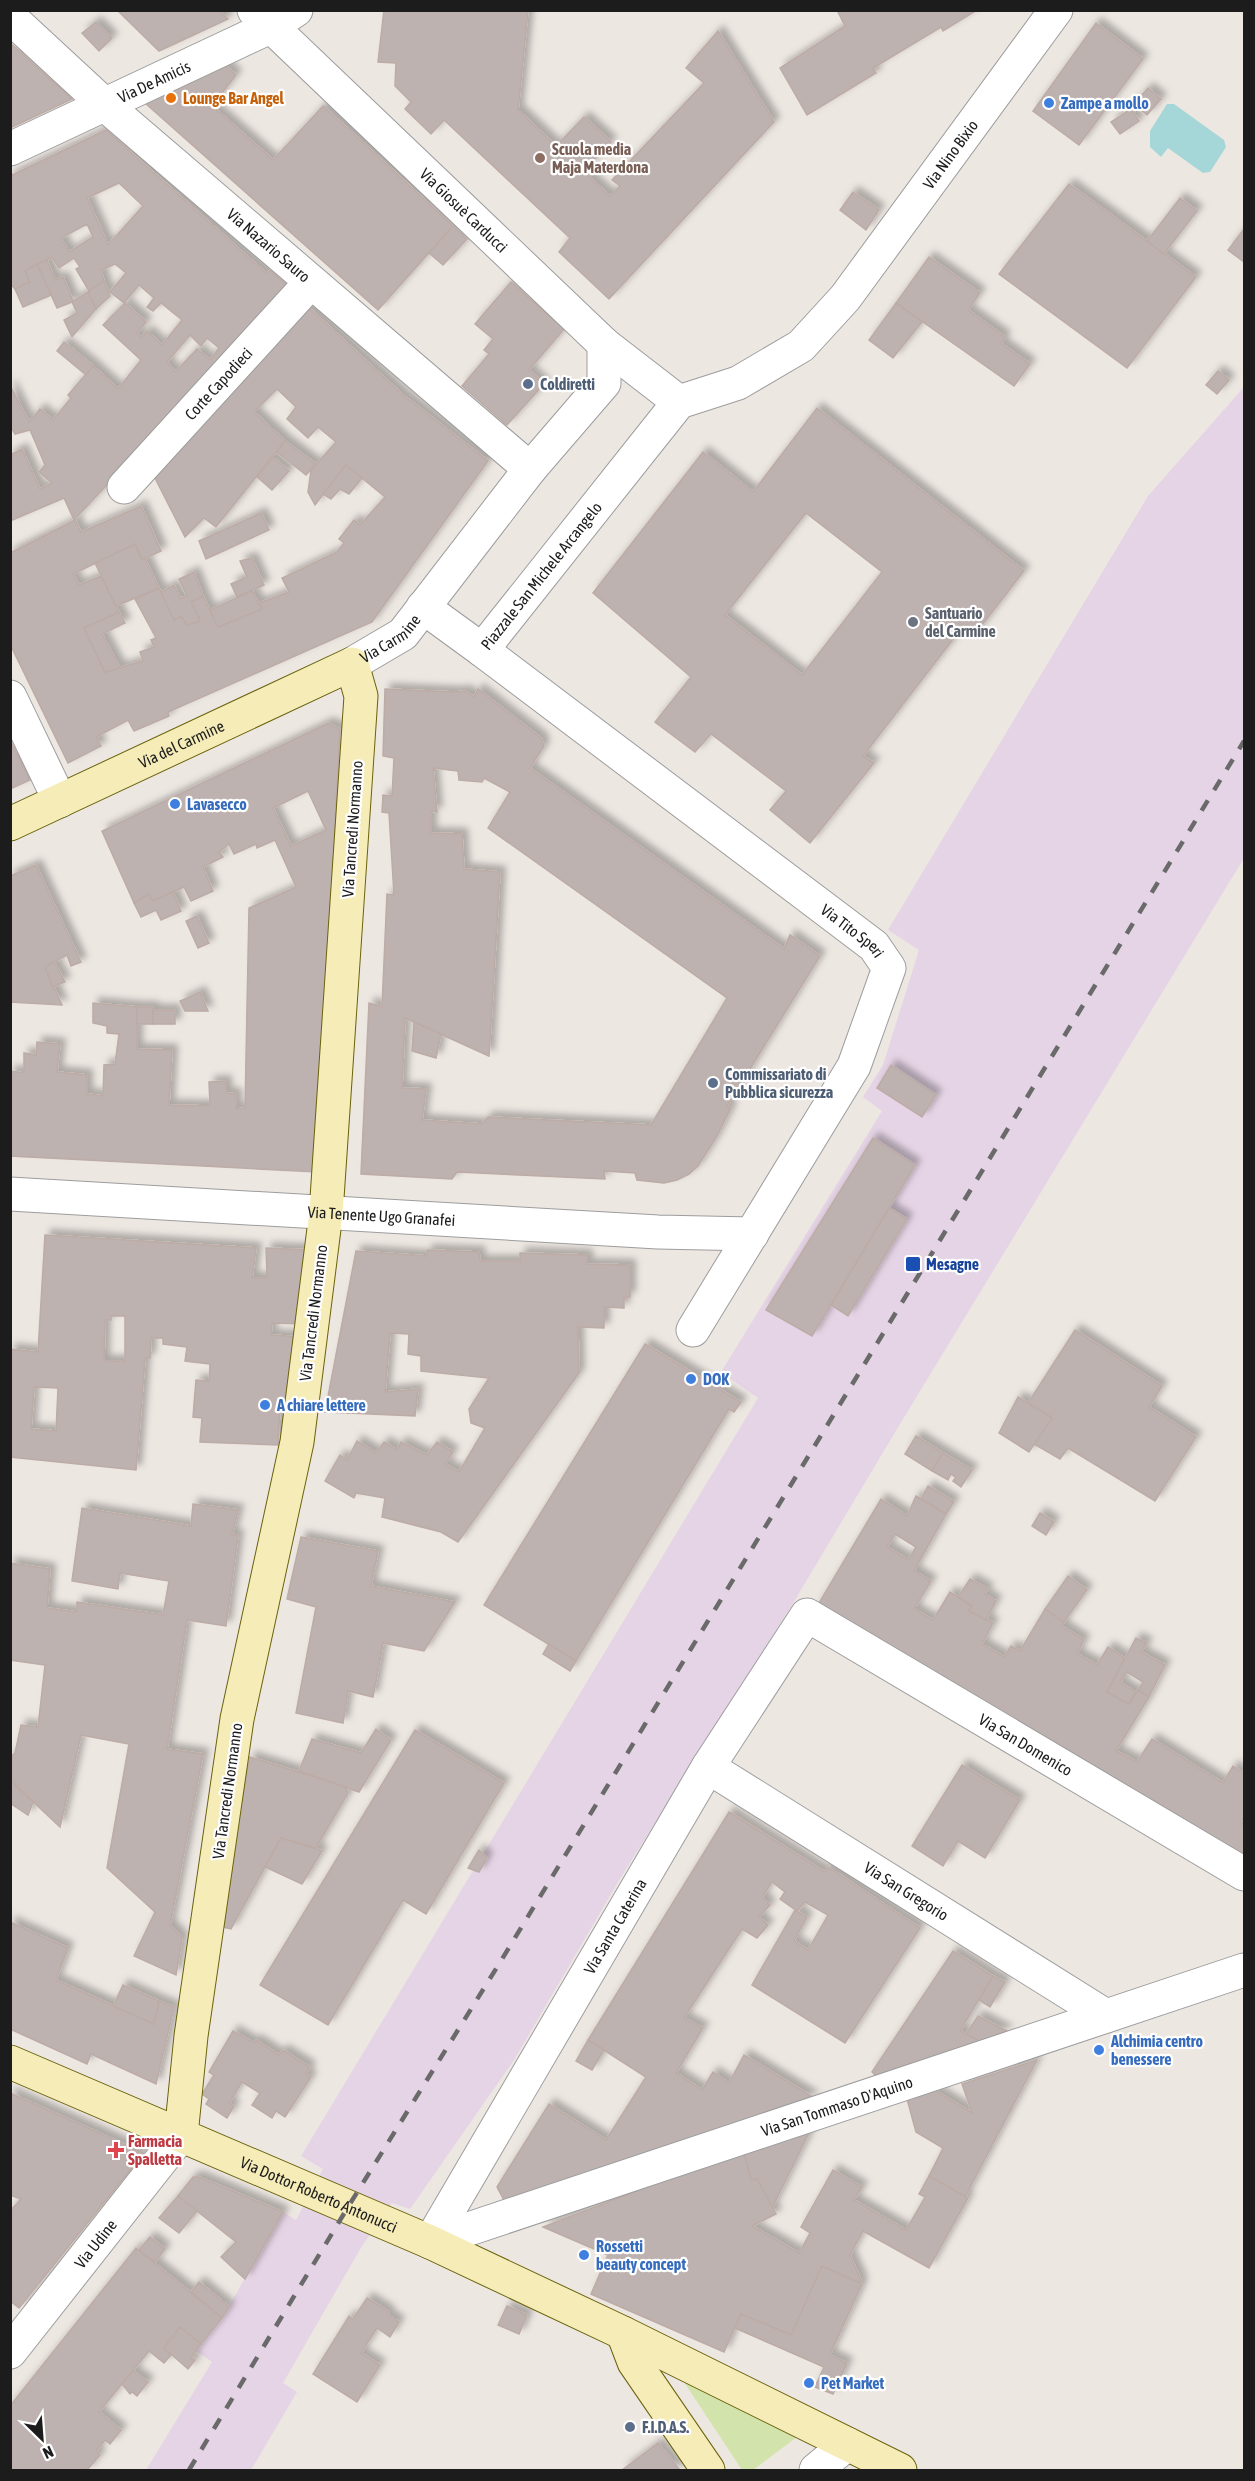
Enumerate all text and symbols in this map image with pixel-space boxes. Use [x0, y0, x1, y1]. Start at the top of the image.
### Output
street label: Via De Amicis [115, 57, 193, 106]
place label: Lounge Bar Angel [183, 89, 285, 107]
marker: Lounge Bar Angel [164, 91, 178, 105]
place label: Zampe a mollo [1061, 94, 1149, 112]
marker: Zampe a mollo [1042, 96, 1056, 110]
street label: Via Nino Bixio [919, 116, 981, 192]
place label: Scuola media Maja Materdona [552, 140, 648, 176]
marker: Scuola media Maja Materdona [533, 151, 547, 165]
street label: Via Giosuè Carducci [416, 164, 511, 256]
street label: Via Nazario Sauro [224, 205, 314, 286]
street label: Corte Capodieci [181, 344, 256, 423]
place label: Coldiretti [540, 375, 595, 393]
marker: Coldiretti [521, 377, 535, 391]
street label: Piazzale San Michele Arcangelo [477, 498, 605, 653]
place label: Santuario del Carmine [925, 604, 996, 640]
street label: Via Carmine [357, 611, 424, 666]
marker: Santuario del Carmine [906, 615, 920, 629]
street label: Via del Carmine [136, 716, 227, 772]
street label: Via Tancredi Normanno [338, 760, 366, 898]
place label: Lavasecco [187, 795, 247, 813]
marker: Lavasecco [168, 797, 182, 811]
street label: Via Tito Speri [817, 900, 888, 961]
place label: Commissariato di Pubblica sicurezza [725, 1065, 833, 1101]
marker: Commissariato di Pubblica sicurezza [706, 1076, 720, 1090]
street label: Via Tenente Ugo Granafei [307, 1202, 456, 1229]
street label: Via Tancredi Normanno [296, 1244, 330, 1382]
marker: Mesagne [904, 1255, 922, 1273]
place label: Mesagne [926, 1255, 979, 1273]
place label: DOK [703, 1370, 729, 1388]
marker: DOK [684, 1372, 698, 1386]
place label: A chiare lettere [276, 1396, 366, 1414]
marker: A chiare lettere [258, 1398, 272, 1412]
street label: Via San Domenico [976, 1710, 1076, 1779]
street label: Via Tancredi Normanno [209, 1722, 245, 1860]
street label: Via San Gregorio [861, 1858, 952, 1924]
street label: Via Santa Caterina [580, 1875, 650, 1977]
place label: Alchimia centro benessere [1110, 2032, 1203, 2068]
marker: Alchimia centro benessere [1092, 2043, 1106, 2057]
street label: Via San Tommaso D'Aquino [759, 2072, 915, 2140]
place label: Farmacia Spalletta [128, 2132, 182, 2168]
marker: Farmacia Spalletta [109, 2143, 123, 2157]
street label: Via Dottor Roberto Antonucci [238, 2153, 400, 2236]
street label: Via Udine [71, 2216, 120, 2272]
place label: Rossetti beauty concept [596, 2237, 686, 2273]
marker: Rossetti beauty concept [577, 2248, 591, 2262]
place label: Pet Market [821, 2374, 885, 2392]
marker: Pet Market [802, 2376, 816, 2390]
north arrow [12, 2409, 72, 2469]
place label: F.I.D.A.S. [642, 2418, 689, 2436]
marker: F.I.D.A.S. [623, 2420, 637, 2434]
text: N [40, 2442, 56, 2463]

